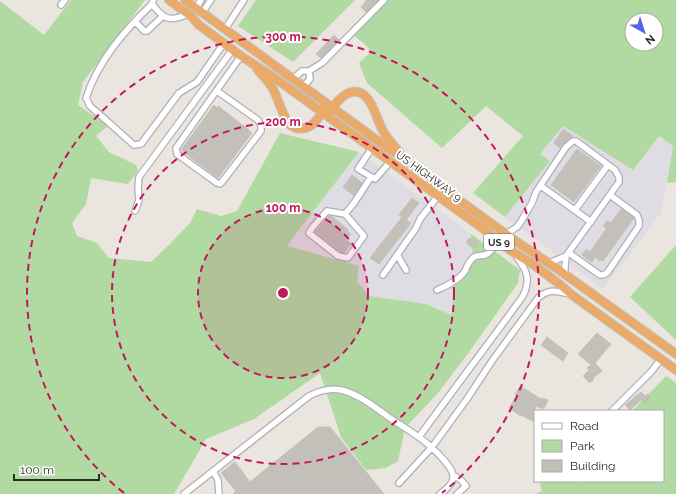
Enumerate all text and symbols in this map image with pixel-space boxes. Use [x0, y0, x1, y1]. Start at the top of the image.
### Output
north arrow [624, 12, 664, 52]
text: 300 m [265, 30, 301, 44]
text: N [643, 32, 657, 47]
text: 200 m [265, 115, 301, 129]
street label: US HIGHWAY 9 [393, 148, 464, 205]
text: 100 m [266, 201, 300, 215]
road number: US 9 [484, 234, 514, 250]
centre of rings [276, 286, 290, 300]
legend [534, 410, 664, 482]
text: Road [570, 419, 599, 433]
text: Park [570, 439, 595, 453]
scale bar [14, 456, 99, 482]
text: Building [570, 459, 616, 473]
text: 100 m [20, 463, 54, 477]

